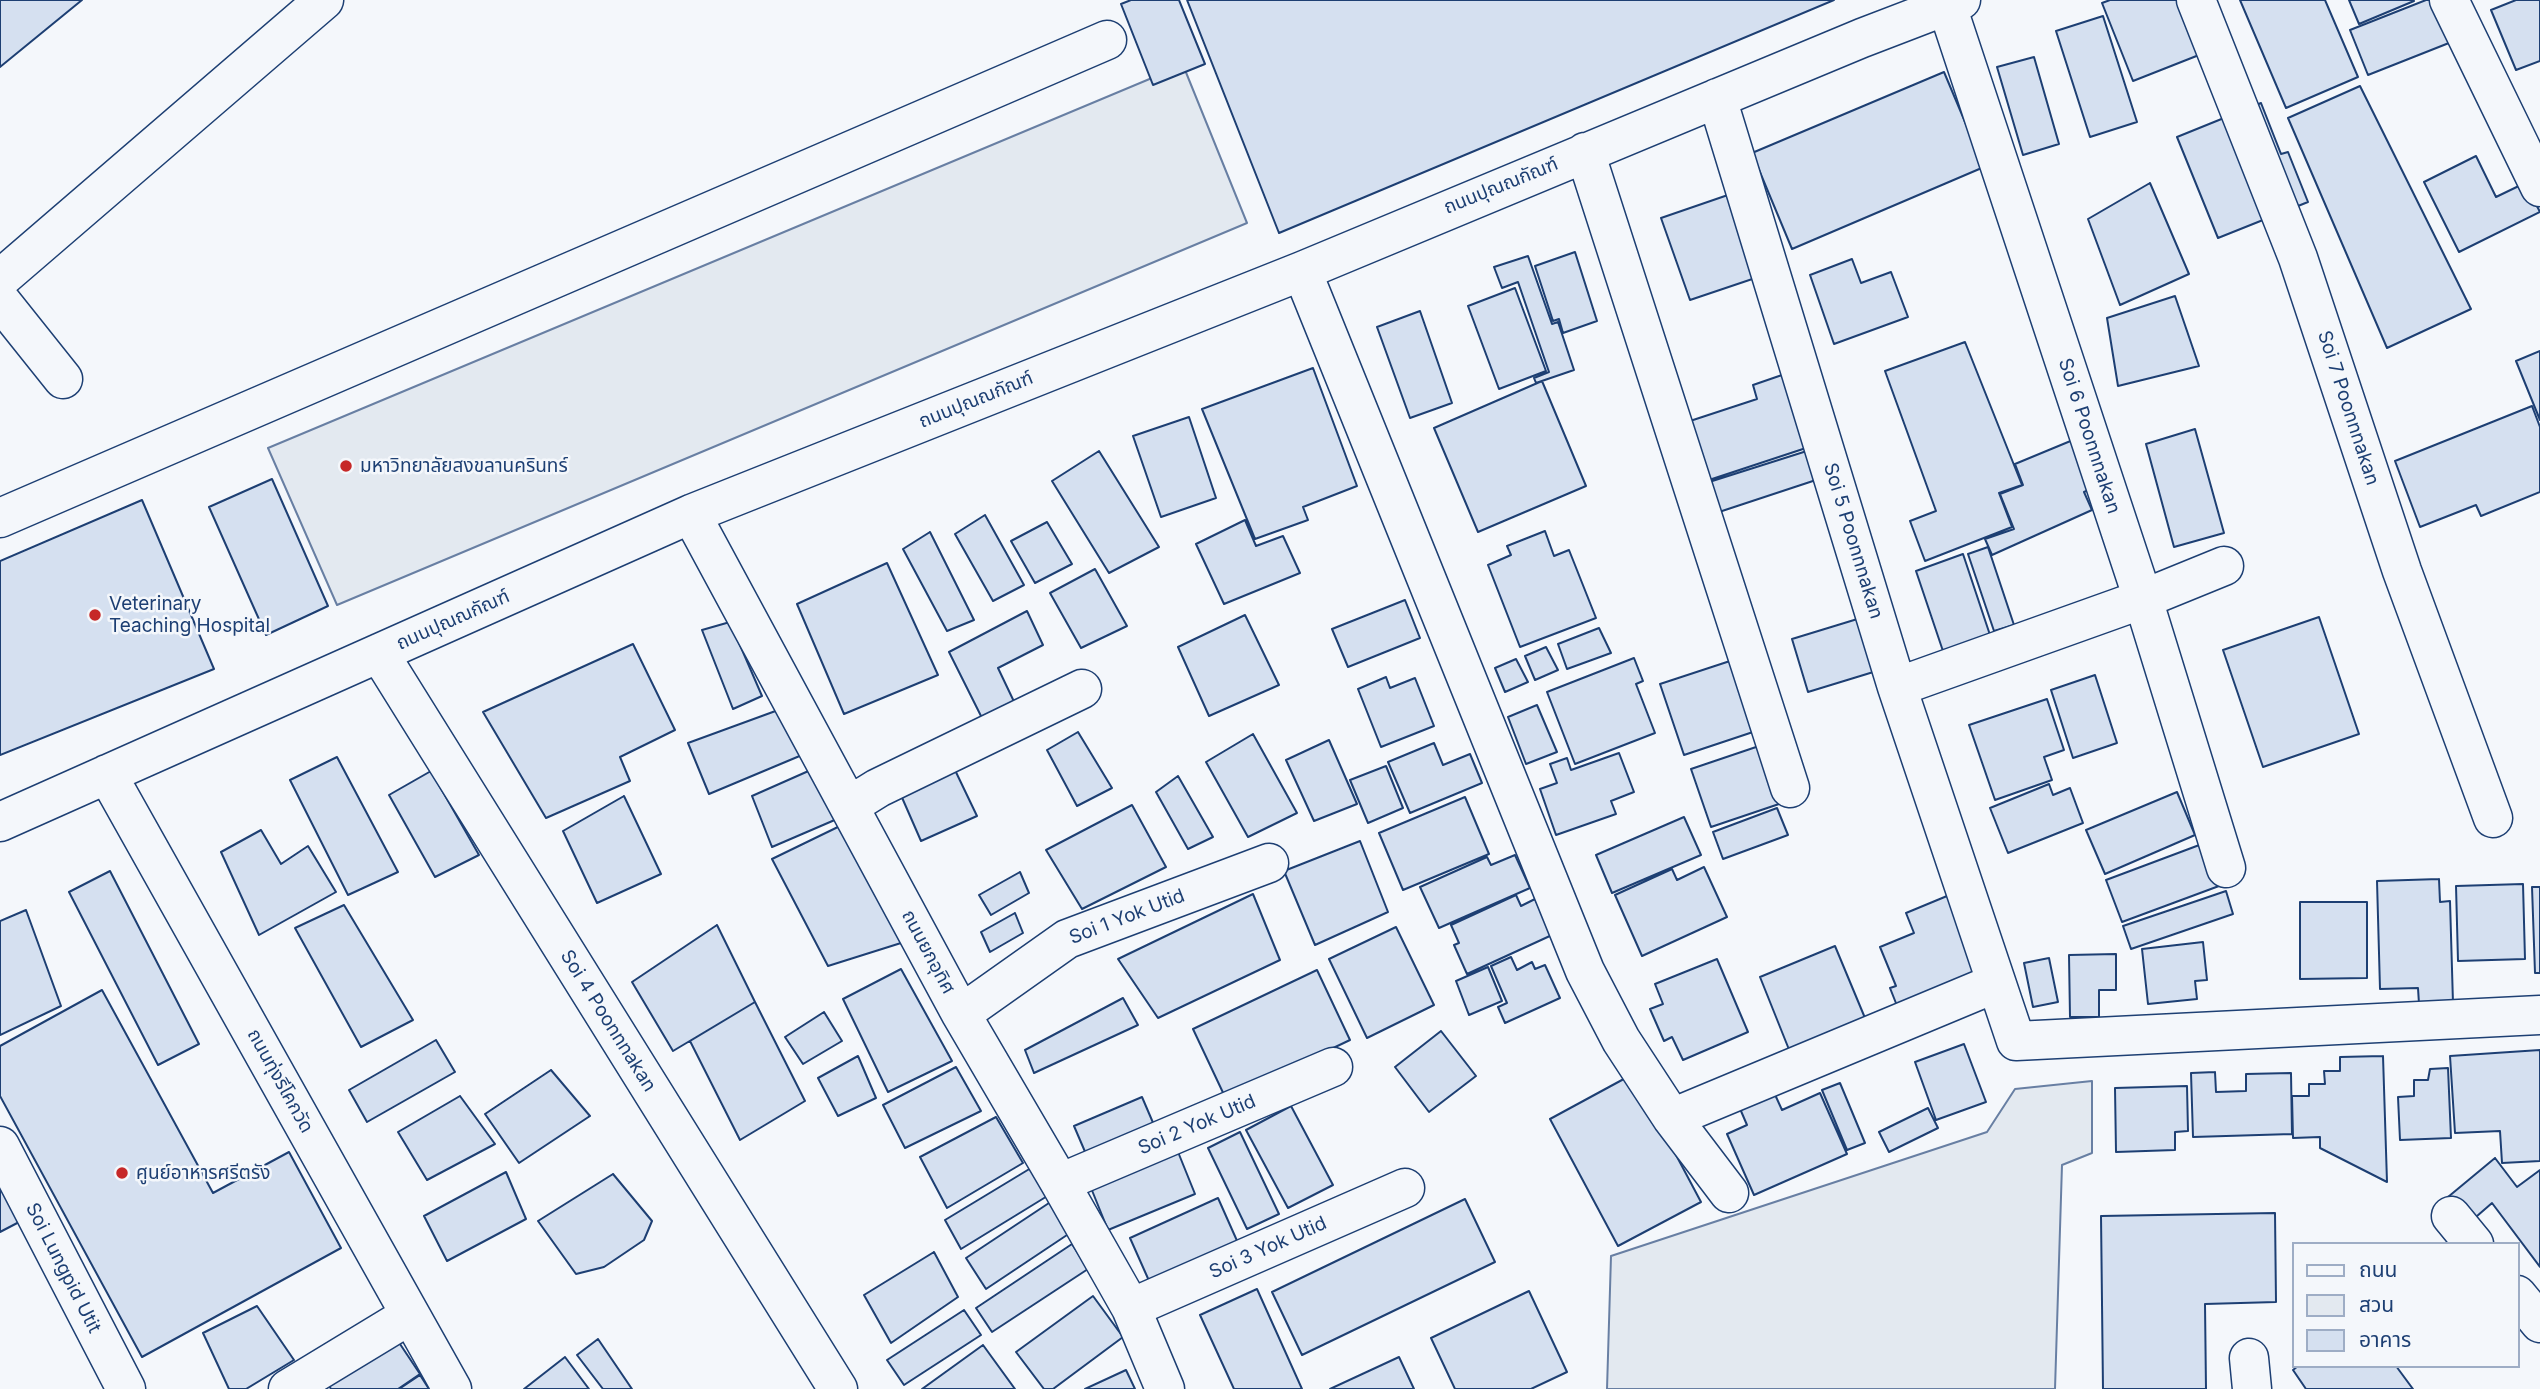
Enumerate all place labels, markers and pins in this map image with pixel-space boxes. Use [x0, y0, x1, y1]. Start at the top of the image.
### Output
place label: มหาวิทยาลัยสงขลานครินทร์ [360, 455, 568, 477]
marker: มหาวิทยาลัยสงขลานครินทร์ [338, 458, 354, 474]
place label: Veterinary Teaching Hospital [109, 593, 270, 637]
marker: Veterinary Teaching Hospital [87, 607, 103, 623]
place label: ศูนย์อาหารศรีตรัง [136, 1162, 270, 1184]
marker: ศูนย์อาหารศรีตรัง [114, 1165, 130, 1181]

